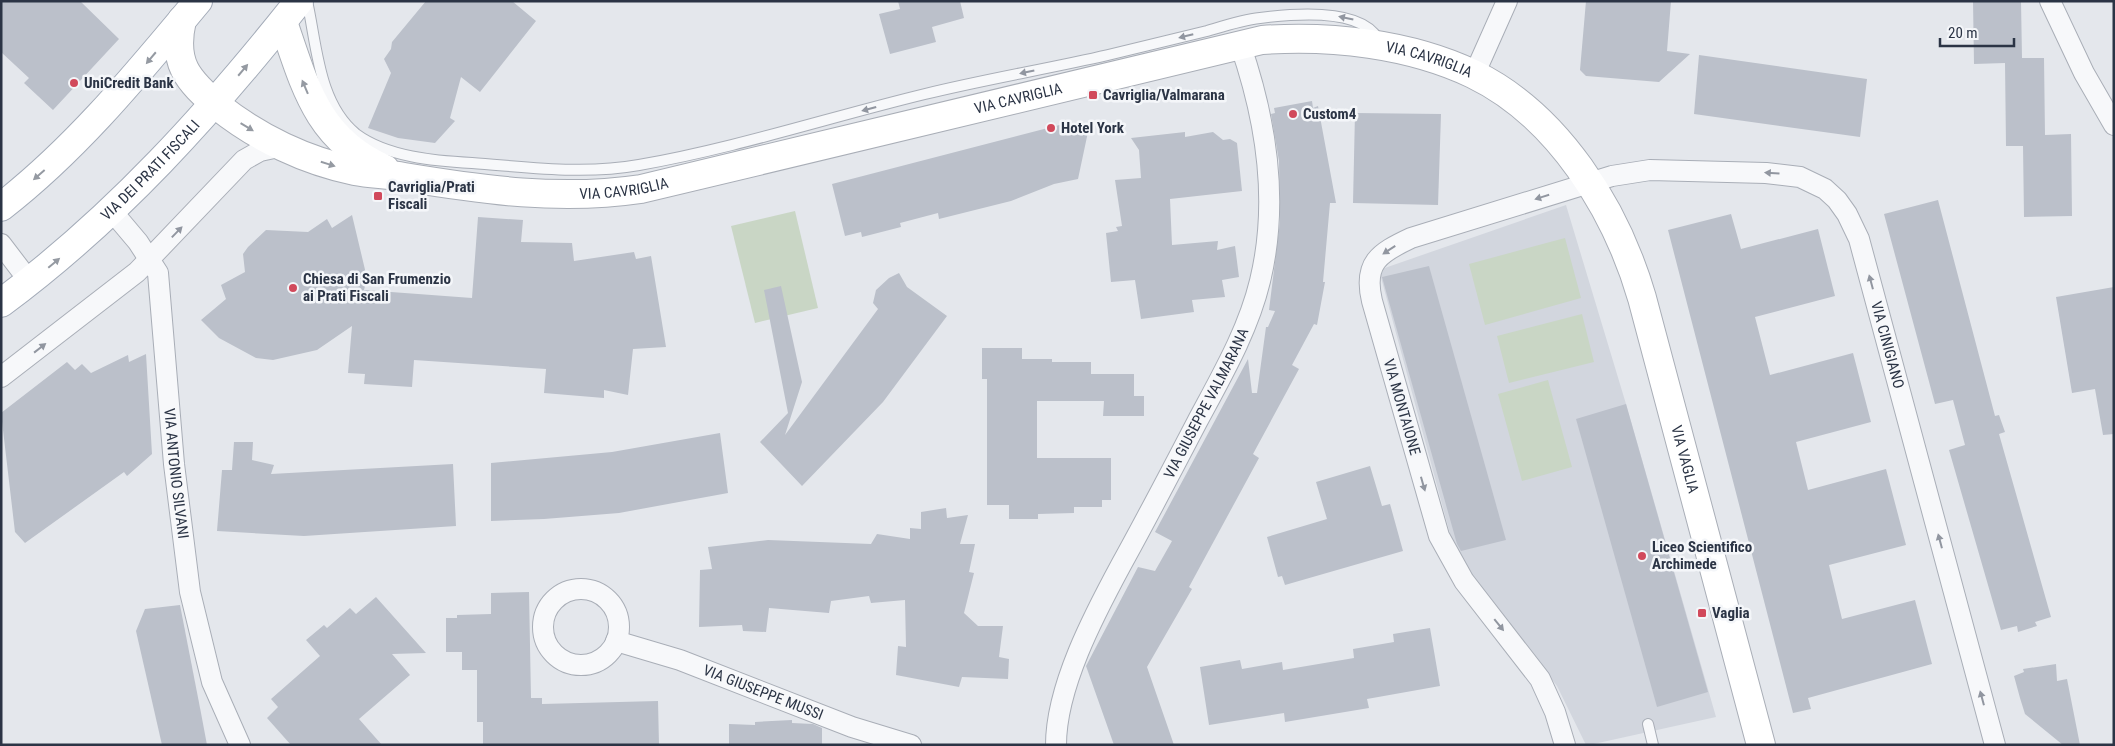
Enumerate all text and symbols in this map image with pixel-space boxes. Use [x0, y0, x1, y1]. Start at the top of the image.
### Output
one-way arrow [1337, 14, 1353, 22]
scale bar [1940, 15, 2014, 47]
text: 20 m [1948, 24, 1978, 42]
one-way arrow [1178, 32, 1193, 40]
street label: VIA CAVRIGLIA [1384, 38, 1475, 82]
one-way arrow [145, 51, 156, 64]
one-way arrow [237, 63, 248, 76]
one-way arrow [1020, 68, 1035, 76]
place label: UniCredit Bank [84, 74, 174, 92]
marker: UniCredit Bank [68, 77, 80, 89]
street label: VIA CAVRIGLIA [973, 79, 1064, 118]
one-way arrow [301, 80, 309, 94]
place label: Cavriglia/Valmarana [1103, 86, 1225, 104]
marker: Cavriglia/Valmarana [1087, 89, 1099, 101]
place label: Custom4 [1303, 105, 1357, 123]
one-way arrow [861, 106, 876, 114]
marker: Custom4 [1287, 108, 1299, 120]
street label: VIA DEI PRATI FISCALI [97, 116, 203, 224]
place label: Hotel York [1061, 119, 1125, 137]
marker: Hotel York [1045, 122, 1057, 134]
one-way arrow [240, 123, 254, 132]
one-way arrow [321, 160, 336, 168]
one-way arrow [1764, 169, 1780, 177]
one-way arrow [32, 170, 45, 181]
street label: VIA CAVRIGLIA [579, 174, 670, 203]
place label: Cavriglia/Prati Fiscali [388, 178, 475, 213]
marker: Cavriglia/Prati Fiscali [372, 190, 384, 202]
one-way arrow [1534, 193, 1549, 201]
one-way arrow [171, 226, 183, 238]
one-way arrow [1382, 245, 1396, 255]
one-way arrow [47, 257, 60, 268]
place label: Chiesa di San Frumenzio ai Prati Fiscali [303, 270, 451, 305]
one-way arrow [1866, 275, 1874, 290]
marker: Chiesa di San Frumenzio ai Prati Fiscali [287, 282, 299, 294]
street label: VIA CINIGIANO [1867, 299, 1908, 390]
street label: VIA GIUSEPPE VALMARANA [1160, 325, 1252, 482]
one-way arrow [33, 342, 46, 353]
street label: VIA MONTAIONE [1380, 357, 1424, 457]
street label: VIA ANTONIO SILVANI [160, 407, 192, 540]
street label: VIA VAGLIA [1667, 424, 1703, 496]
one-way arrow [1420, 477, 1428, 492]
one-way arrow [1936, 533, 1944, 548]
place label: Liceo Scientifico Archimede [1652, 538, 1752, 573]
marker: Liceo Scientifico Archimede [1636, 550, 1648, 562]
place label: Vaglia [1712, 604, 1750, 622]
marker: Vaglia [1696, 607, 1708, 619]
one-way arrow [1494, 619, 1505, 632]
street label: VIA GIUSEPPE MUSSI [701, 661, 826, 724]
one-way arrow [1978, 690, 1986, 705]

